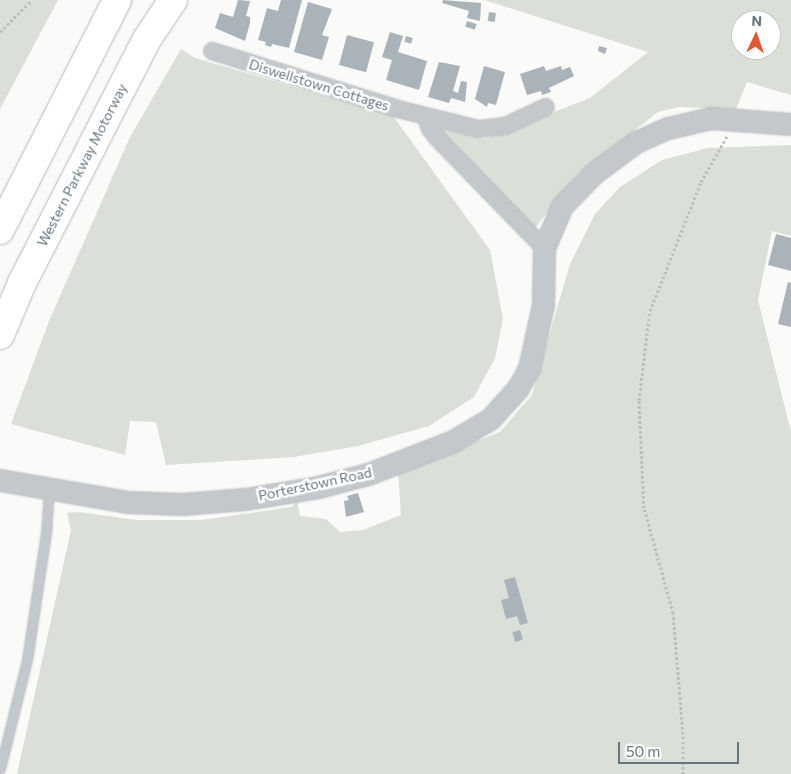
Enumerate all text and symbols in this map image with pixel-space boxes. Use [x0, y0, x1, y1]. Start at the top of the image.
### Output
north arrow [731, 10, 781, 60]
text: N [751, 12, 762, 29]
street label: Diswellstown Cottages [247, 56, 391, 114]
street label: Western Parkway Motorway [34, 81, 130, 249]
street label: Porterstown Road [257, 464, 373, 504]
scale bar [621, 732, 742, 764]
text: 50 m [626, 742, 660, 760]

